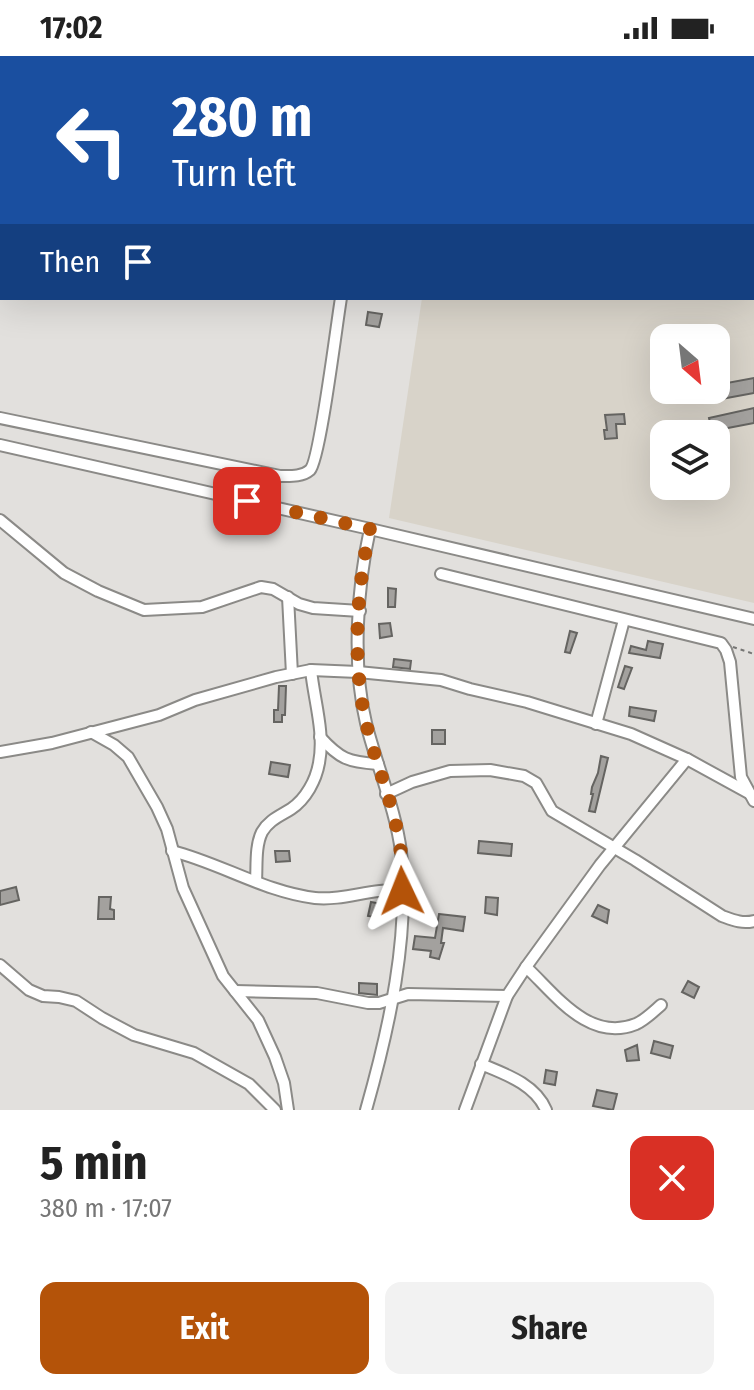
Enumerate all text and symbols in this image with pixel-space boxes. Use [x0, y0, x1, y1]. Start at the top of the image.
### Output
text: 17:02 [40, 10, 102, 46]
text: 280 m [172, 84, 312, 151]
icon: left [40, 88, 144, 192]
text: Turn left [172, 152, 296, 196]
icon: arrive [116, 240, 160, 284]
text: Then [40, 244, 100, 280]
north arrow [650, 324, 730, 404]
map controls [650, 324, 730, 500]
button: layers [650, 420, 730, 500]
pin [213, 467, 281, 535]
icon: arrive [225, 479, 269, 523]
position arrow [360, 849, 444, 933]
text: 5 min [40, 1134, 148, 1192]
button: close [630, 1136, 714, 1220]
text: 380 m · 17:07 [40, 1193, 172, 1224]
button: Exit [40, 1282, 369, 1374]
button: Share [385, 1282, 714, 1374]

